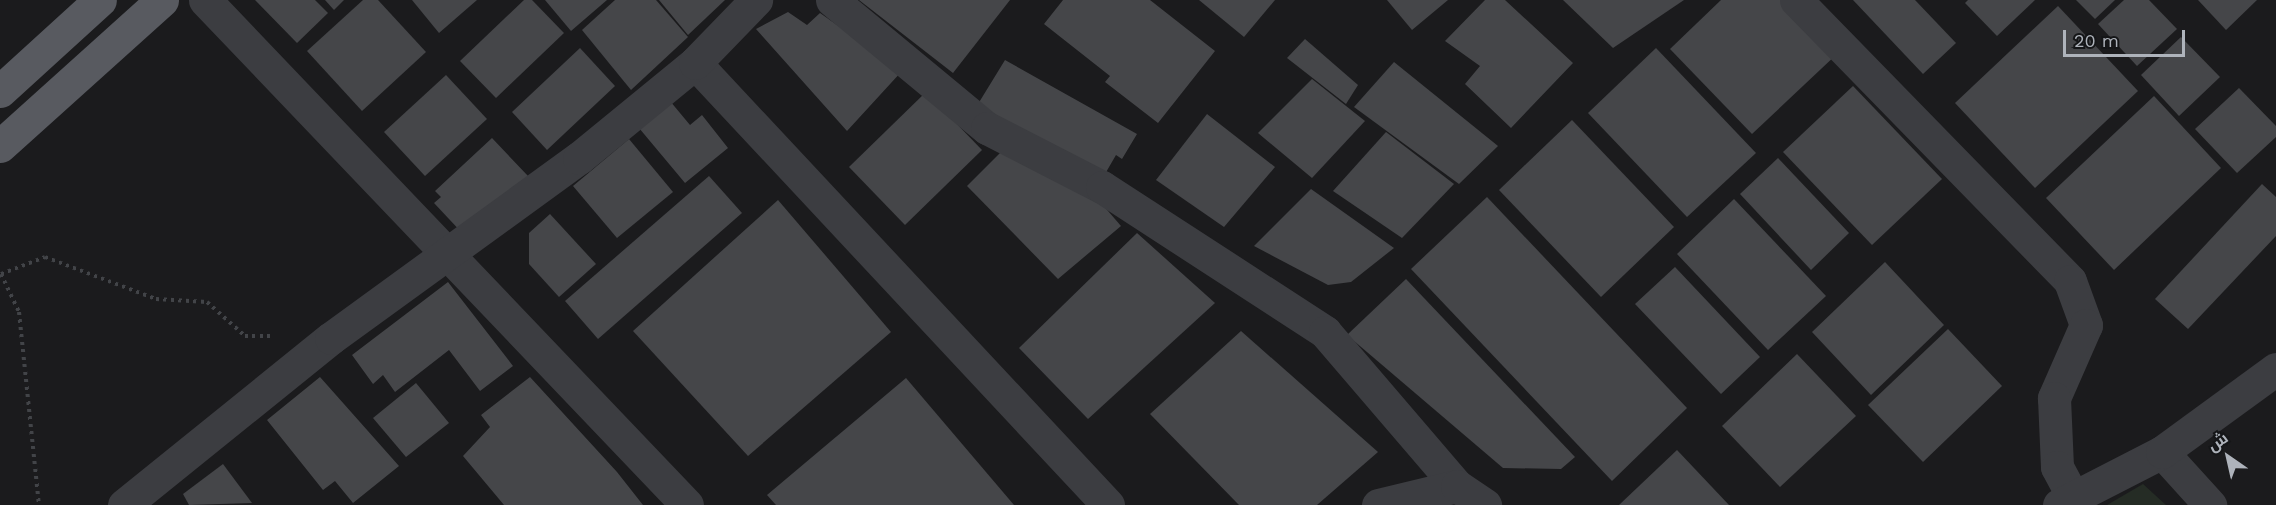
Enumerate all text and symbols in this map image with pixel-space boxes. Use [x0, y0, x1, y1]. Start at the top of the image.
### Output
scale bar [2066, 18, 2188, 56]
text: 20 m [2074, 30, 2119, 51]
north arrow [2198, 427, 2258, 487]
text: ش [2204, 428, 2231, 455]

